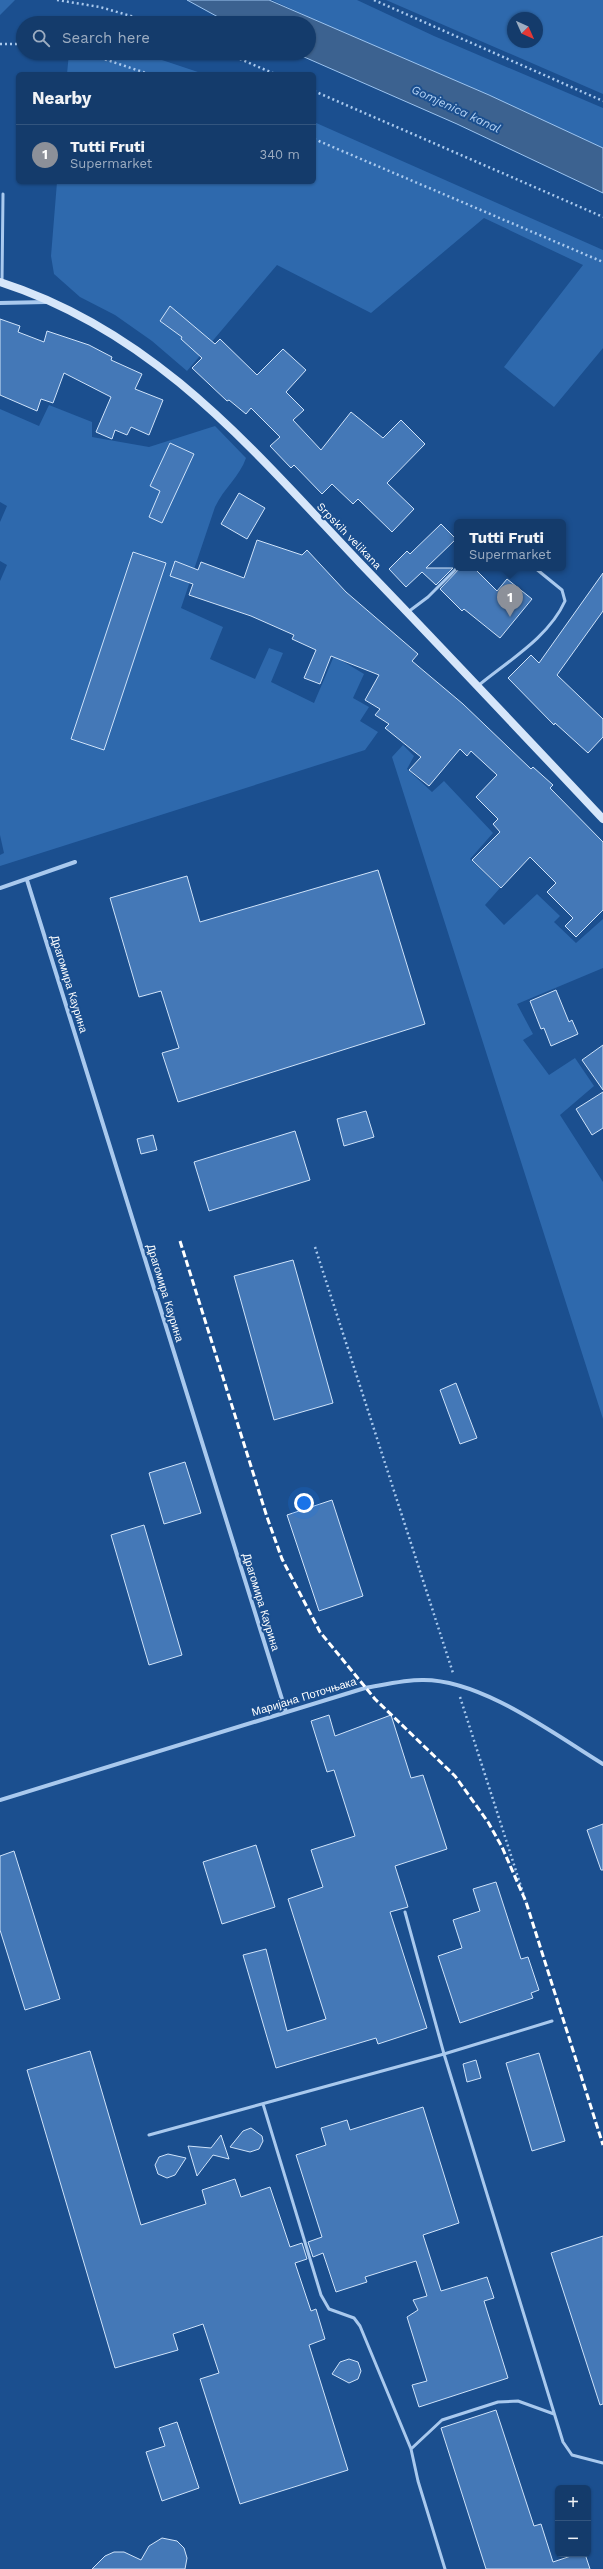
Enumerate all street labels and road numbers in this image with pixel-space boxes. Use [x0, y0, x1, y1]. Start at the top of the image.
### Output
street label: Srpskih velikana [314, 500, 384, 572]
street label: Драгомира Каурина [48, 934, 90, 1035]
street label: Драгомира Каурина [144, 1243, 186, 1344]
street label: Драгомира Каурина [240, 1552, 282, 1653]
street label: Маријана Поточњака [250, 1675, 359, 1719]

